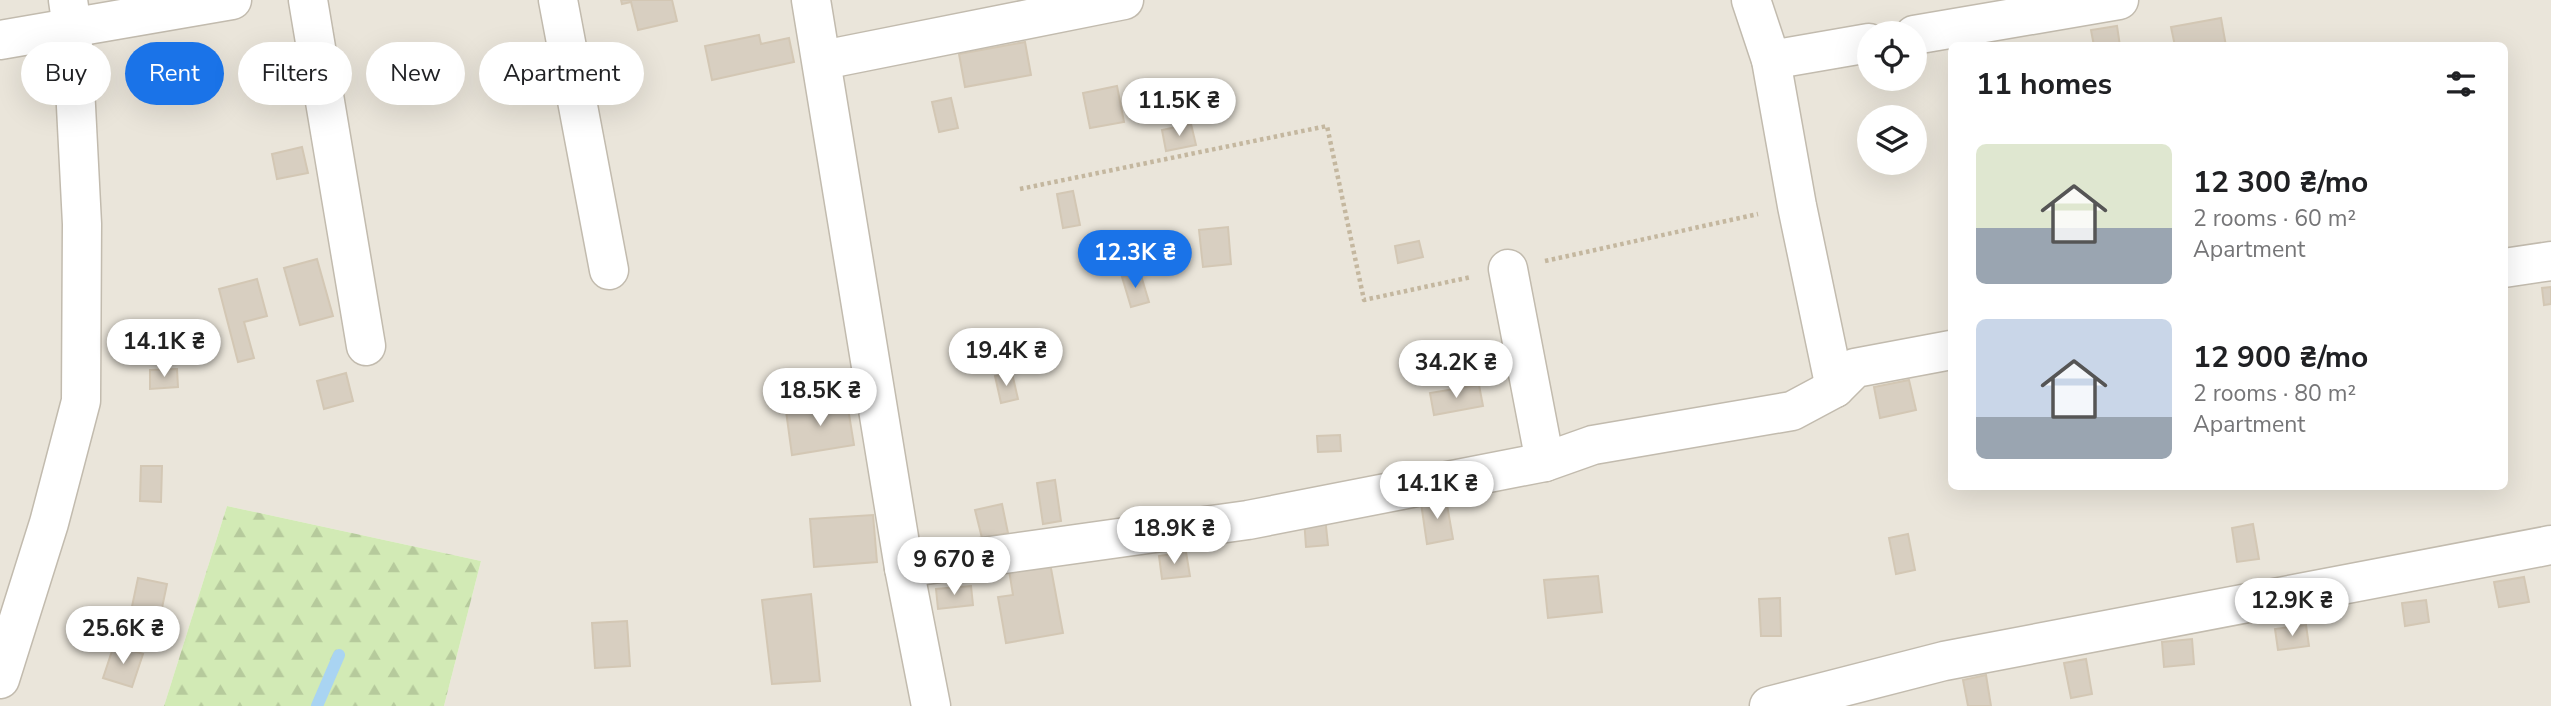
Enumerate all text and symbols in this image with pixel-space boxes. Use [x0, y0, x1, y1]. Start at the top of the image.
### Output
map controls [1857, 21, 1927, 175]
button: locate [1857, 21, 1927, 91]
chip: Buy [21, 42, 111, 105]
chip: Rent [125, 42, 224, 105]
chip: Filters [238, 42, 352, 105]
chip: New [366, 42, 465, 105]
chip: Apartment [479, 42, 644, 105]
text: 11 homes [1976, 64, 2112, 105]
icon: filters [2442, 65, 2480, 103]
pin: 11.5K ₴ [1114, 78, 1244, 138]
text: 11.5K ₴ [1138, 85, 1220, 116]
button: layers [1857, 105, 1927, 175]
text: 12 300 ₴/mo [2193, 162, 2368, 203]
icon: home [2032, 172, 2116, 256]
text: 2 rooms · 60 m² [2193, 203, 2356, 234]
pin: 12.3K ₴ [1070, 230, 1200, 290]
text: Apartment [2193, 234, 2305, 265]
text: 12.3K ₴ [1094, 237, 1176, 268]
pin: 14.1K ₴ [99, 320, 229, 379]
text: 14.1K ₴ [123, 326, 205, 357]
pin: 19.4K ₴ [941, 328, 1071, 388]
text: 19.4K ₴ [965, 335, 1047, 366]
text: 12 900 ₴/mo [2193, 337, 2368, 378]
pin: 34.2K ₴ [1391, 340, 1521, 400]
text: 34.2K ₴ [1415, 347, 1497, 378]
icon: home [2032, 347, 2116, 431]
pin: 18.5K ₴ [755, 368, 885, 428]
text: 18.5K ₴ [779, 375, 861, 406]
text: 2 rooms · 80 m² [2193, 378, 2356, 409]
text: Apartment [2193, 409, 2305, 440]
pin: 14.1K ₴ [1372, 462, 1502, 521]
text: 14.1K ₴ [1396, 468, 1478, 499]
pin: 18.9K ₴ [1109, 506, 1239, 566]
text: 18.9K ₴ [1133, 513, 1215, 544]
pin: 9 670 ₴ [889, 538, 1019, 597]
text: 9 670 ₴ [913, 544, 995, 575]
pin: 12.9K ₴ [2227, 578, 2357, 638]
text: 12.9K ₴ [2251, 585, 2333, 616]
pin: 25.6K ₴ [58, 606, 188, 666]
text: 25.6K ₴ [82, 613, 164, 644]

